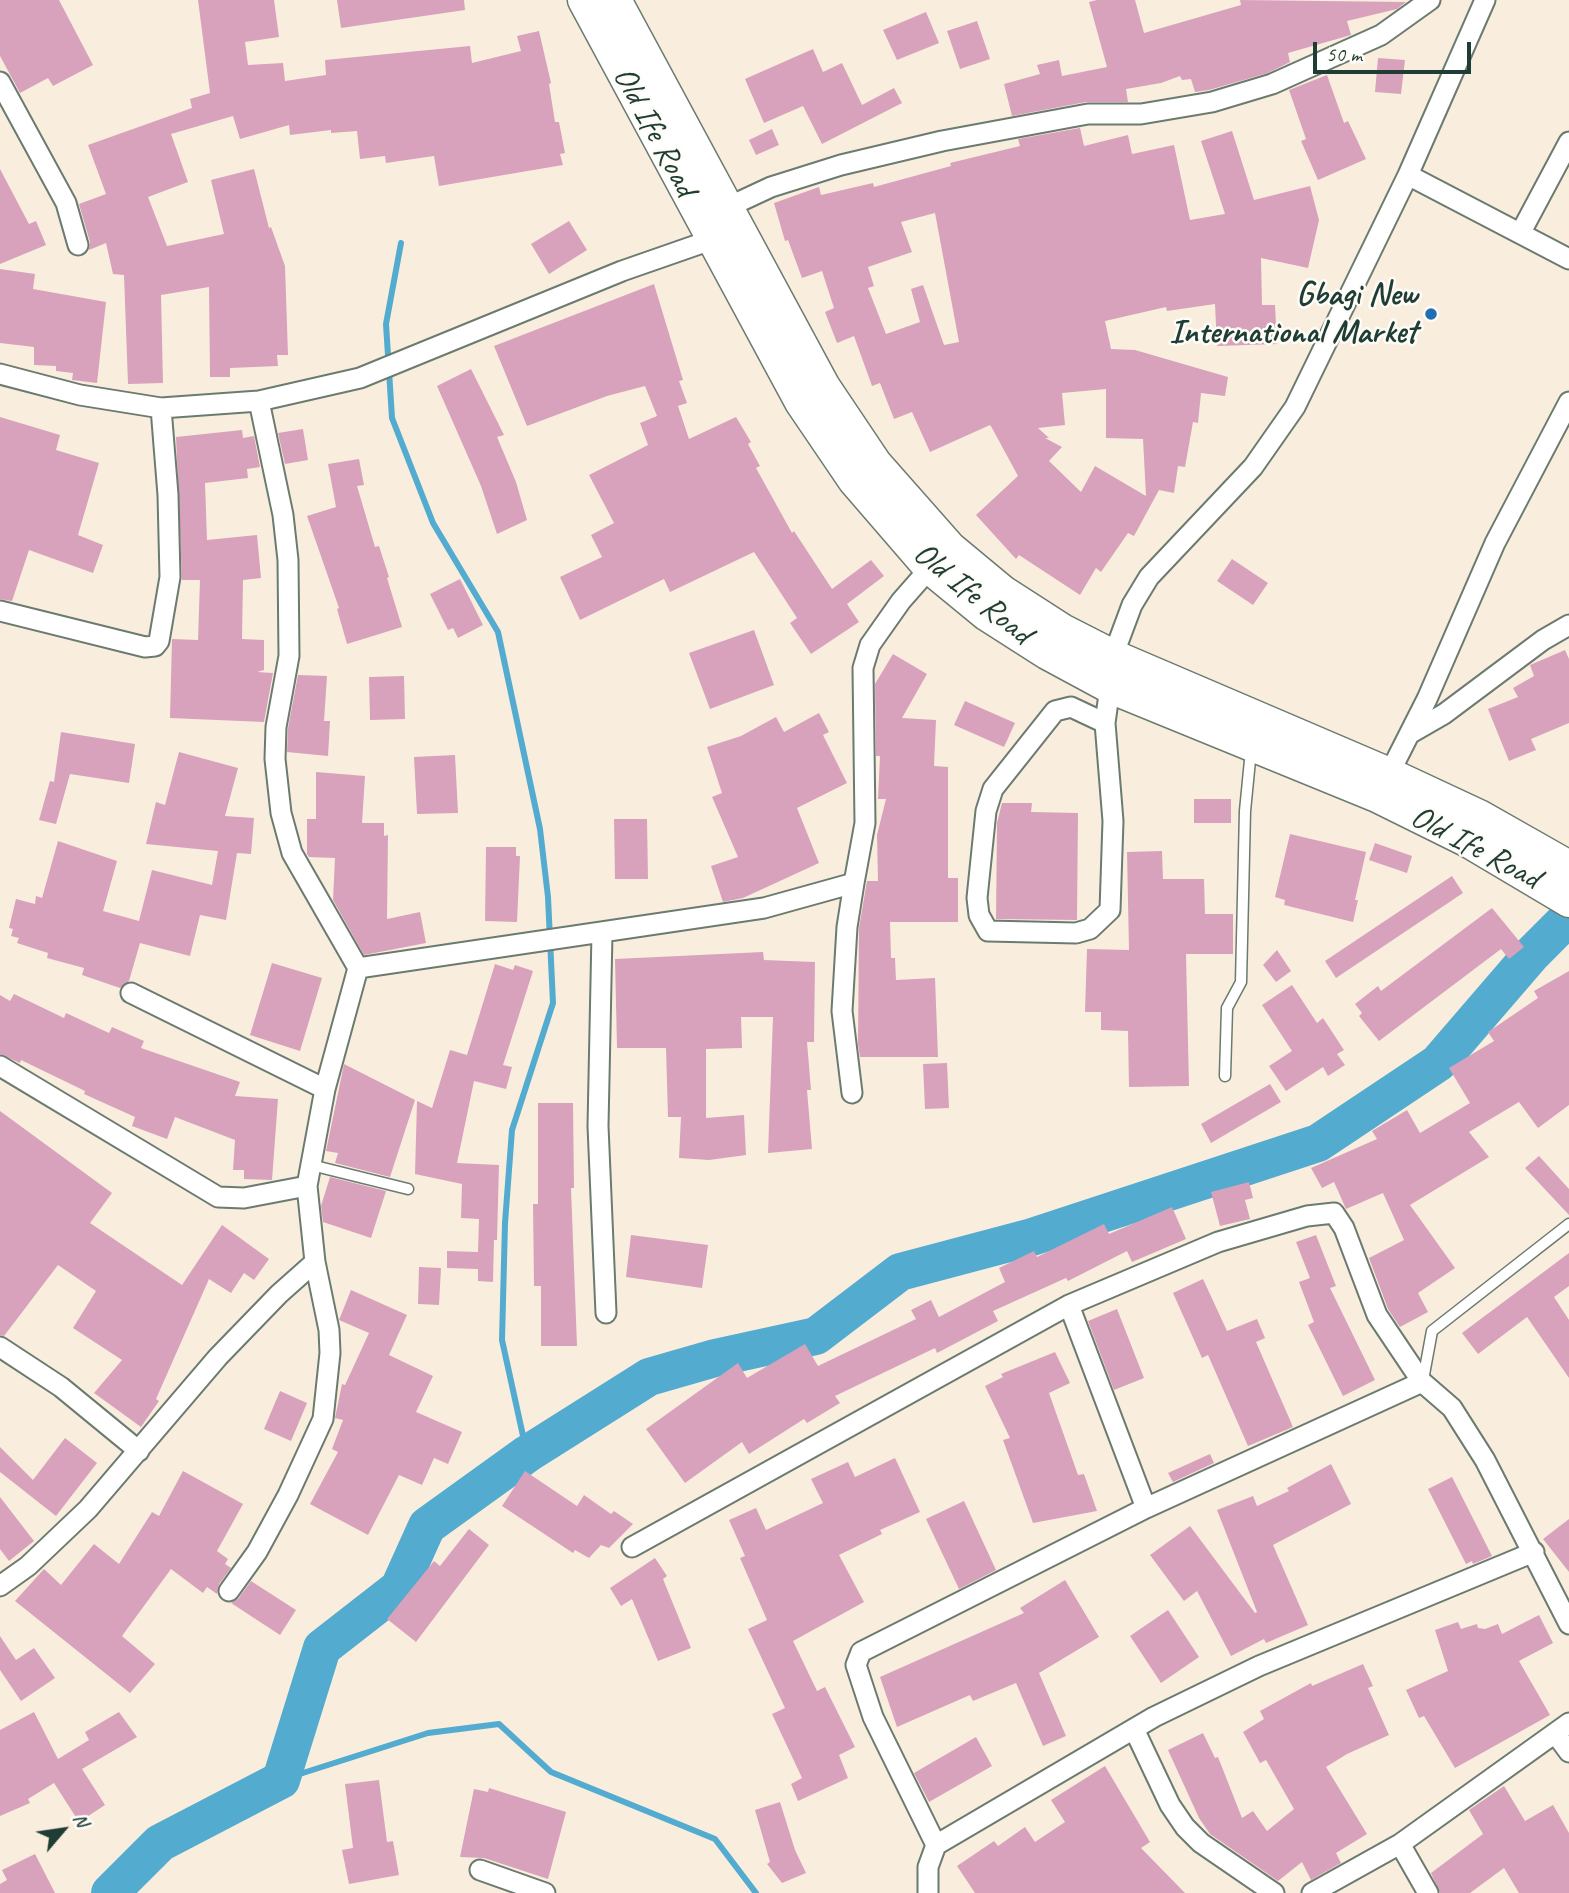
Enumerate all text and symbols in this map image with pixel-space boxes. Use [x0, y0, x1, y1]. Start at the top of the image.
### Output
scale bar [1317, 28, 1474, 72]
text: 50 m [1326, 41, 1362, 67]
street label: Old Ife Road [603, 60, 705, 204]
place label: Gbagi New International Market [1169, 275, 1417, 353]
marker: Gbagi New International Market [1423, 306, 1439, 322]
street label: Old Ife Road [905, 534, 1039, 654]
street label: Old Ife Road [1403, 797, 1547, 899]
north arrow [28, 1795, 98, 1865]
text: N [68, 1809, 95, 1831]

